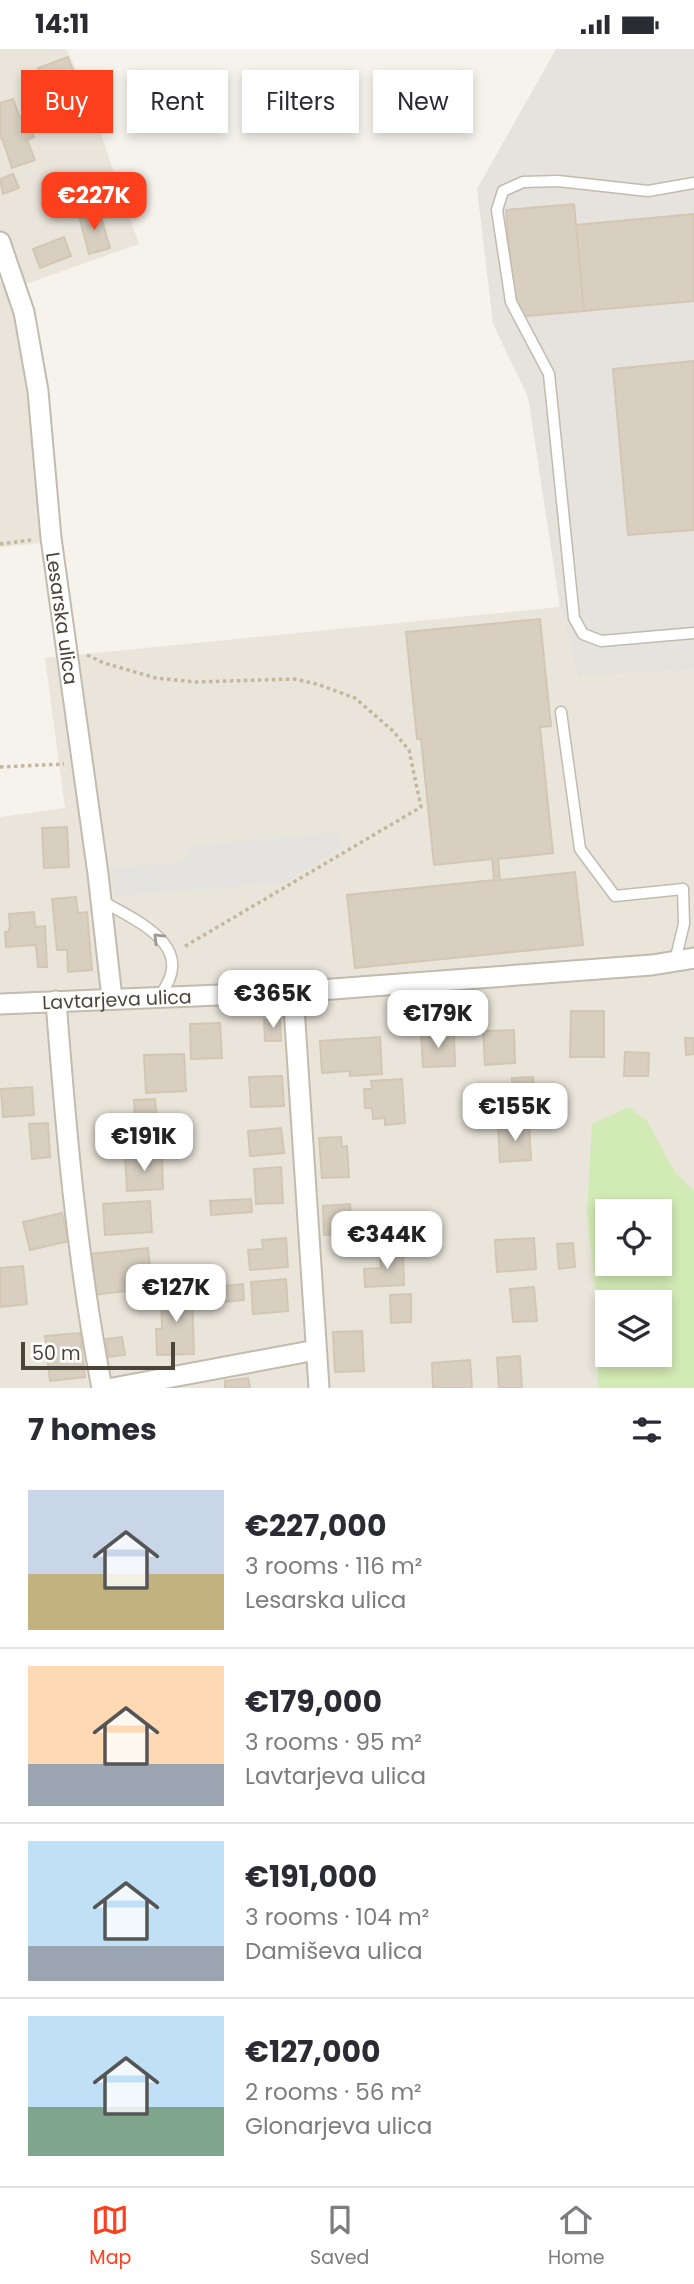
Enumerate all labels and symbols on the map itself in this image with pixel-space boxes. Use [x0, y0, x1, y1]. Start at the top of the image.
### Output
pin: €227K [45, 173, 143, 232]
street label: Lesarska ulica [40, 550, 85, 686]
one-way arrow [154, 934, 166, 946]
pin: €365K [224, 971, 322, 1030]
street label: Lavtarjeva ulica [42, 983, 192, 1016]
pin: €179K [389, 991, 487, 1050]
pin: €155K [466, 1083, 564, 1143]
pin: €191K [95, 1113, 193, 1173]
pin: €344K [338, 1211, 436, 1271]
pin: €127K [127, 1265, 225, 1324]
scale bar [21, 1339, 175, 1371]

